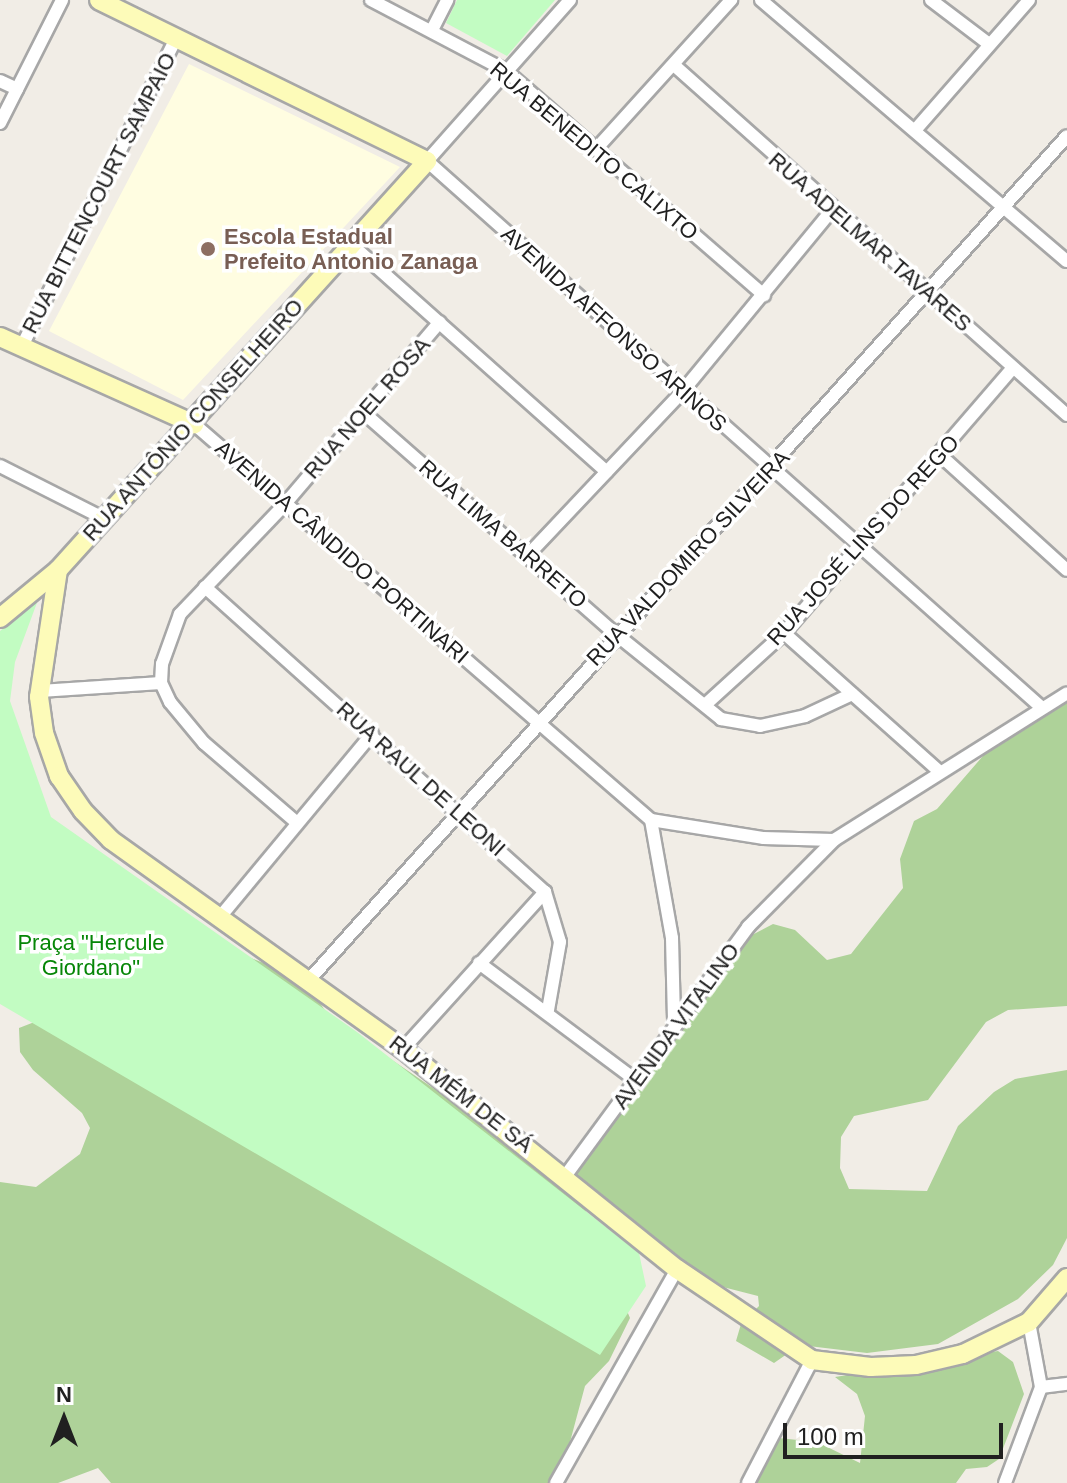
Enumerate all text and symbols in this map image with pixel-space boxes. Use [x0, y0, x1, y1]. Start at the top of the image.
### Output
street label: RUA BITTENCOURT SAMPAIO [16, 47, 182, 339]
street label: RUA BENEDITO CALIXTO [484, 56, 704, 246]
street label: RUA ADELMAR TAVARES [762, 146, 978, 338]
street label: AVENIDA AFFONSO ARINOS [494, 220, 734, 438]
place label: Escola Estadual Prefeito Antonio Zanaga [224, 223, 478, 274]
marker: Escola Estadual Prefeito Antonio Zanaga [199, 240, 217, 258]
street label: RUA ANTÔNIO CONSELHEIRO [76, 293, 310, 547]
street label: RUA NOEL ROSA [298, 331, 436, 485]
street label: RUA JOSÉ LINS DO REGO [761, 429, 965, 651]
street label: AVENIDA CÂNDIDO PORTINARI [210, 434, 474, 670]
street label: RUA VALDOMIRO SILVEIRA [581, 444, 795, 672]
street label: RUA LIMA BARRETO [413, 453, 593, 615]
street label: RUA RAUL DE LEONI [330, 696, 512, 862]
park label: Praça "Hercule Giordano" [17, 929, 165, 980]
street label: AVENIDA VITALINO [607, 937, 745, 1115]
street label: RUA MÉM DE SÁ [384, 1029, 538, 1159]
north arrow [24, 1379, 104, 1459]
text: N [56, 1382, 72, 1407]
scale bar [787, 1407, 1007, 1457]
text: 100 m [797, 1423, 864, 1450]

